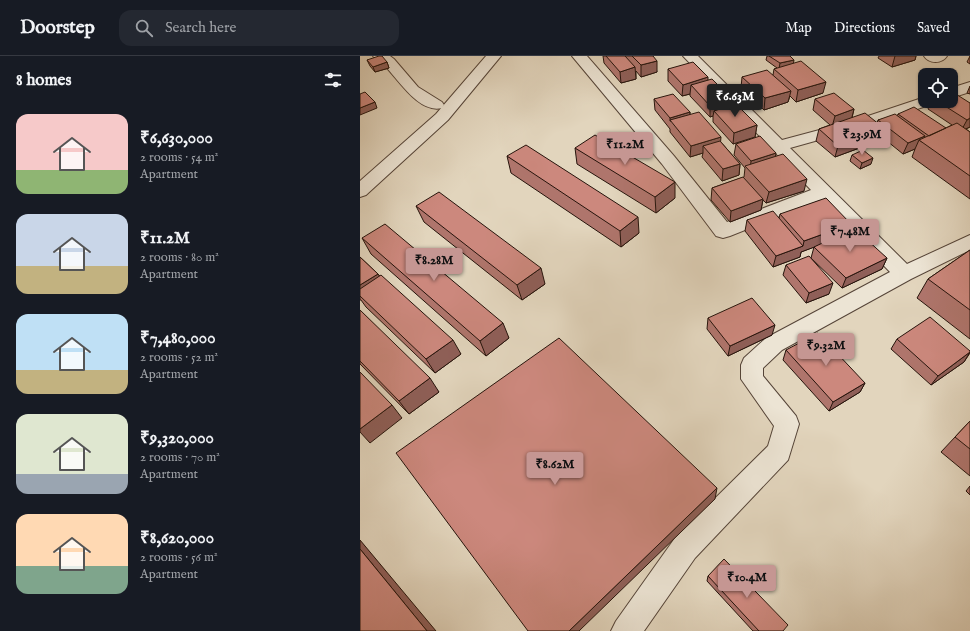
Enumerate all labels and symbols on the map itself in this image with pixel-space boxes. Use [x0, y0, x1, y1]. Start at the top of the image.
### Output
pin: ₹6.63M [702, 84, 768, 118]
pin: ₹23.9M [829, 122, 895, 156]
pin: ₹11.2M [592, 132, 658, 166]
pin: ₹7.48M [817, 219, 883, 253]
pin: ₹8.28M [401, 248, 467, 282]
pin: ₹9.32M [793, 333, 859, 367]
pin: ₹8.62M [522, 452, 588, 486]
pin: ₹10.4M [714, 565, 780, 599]

